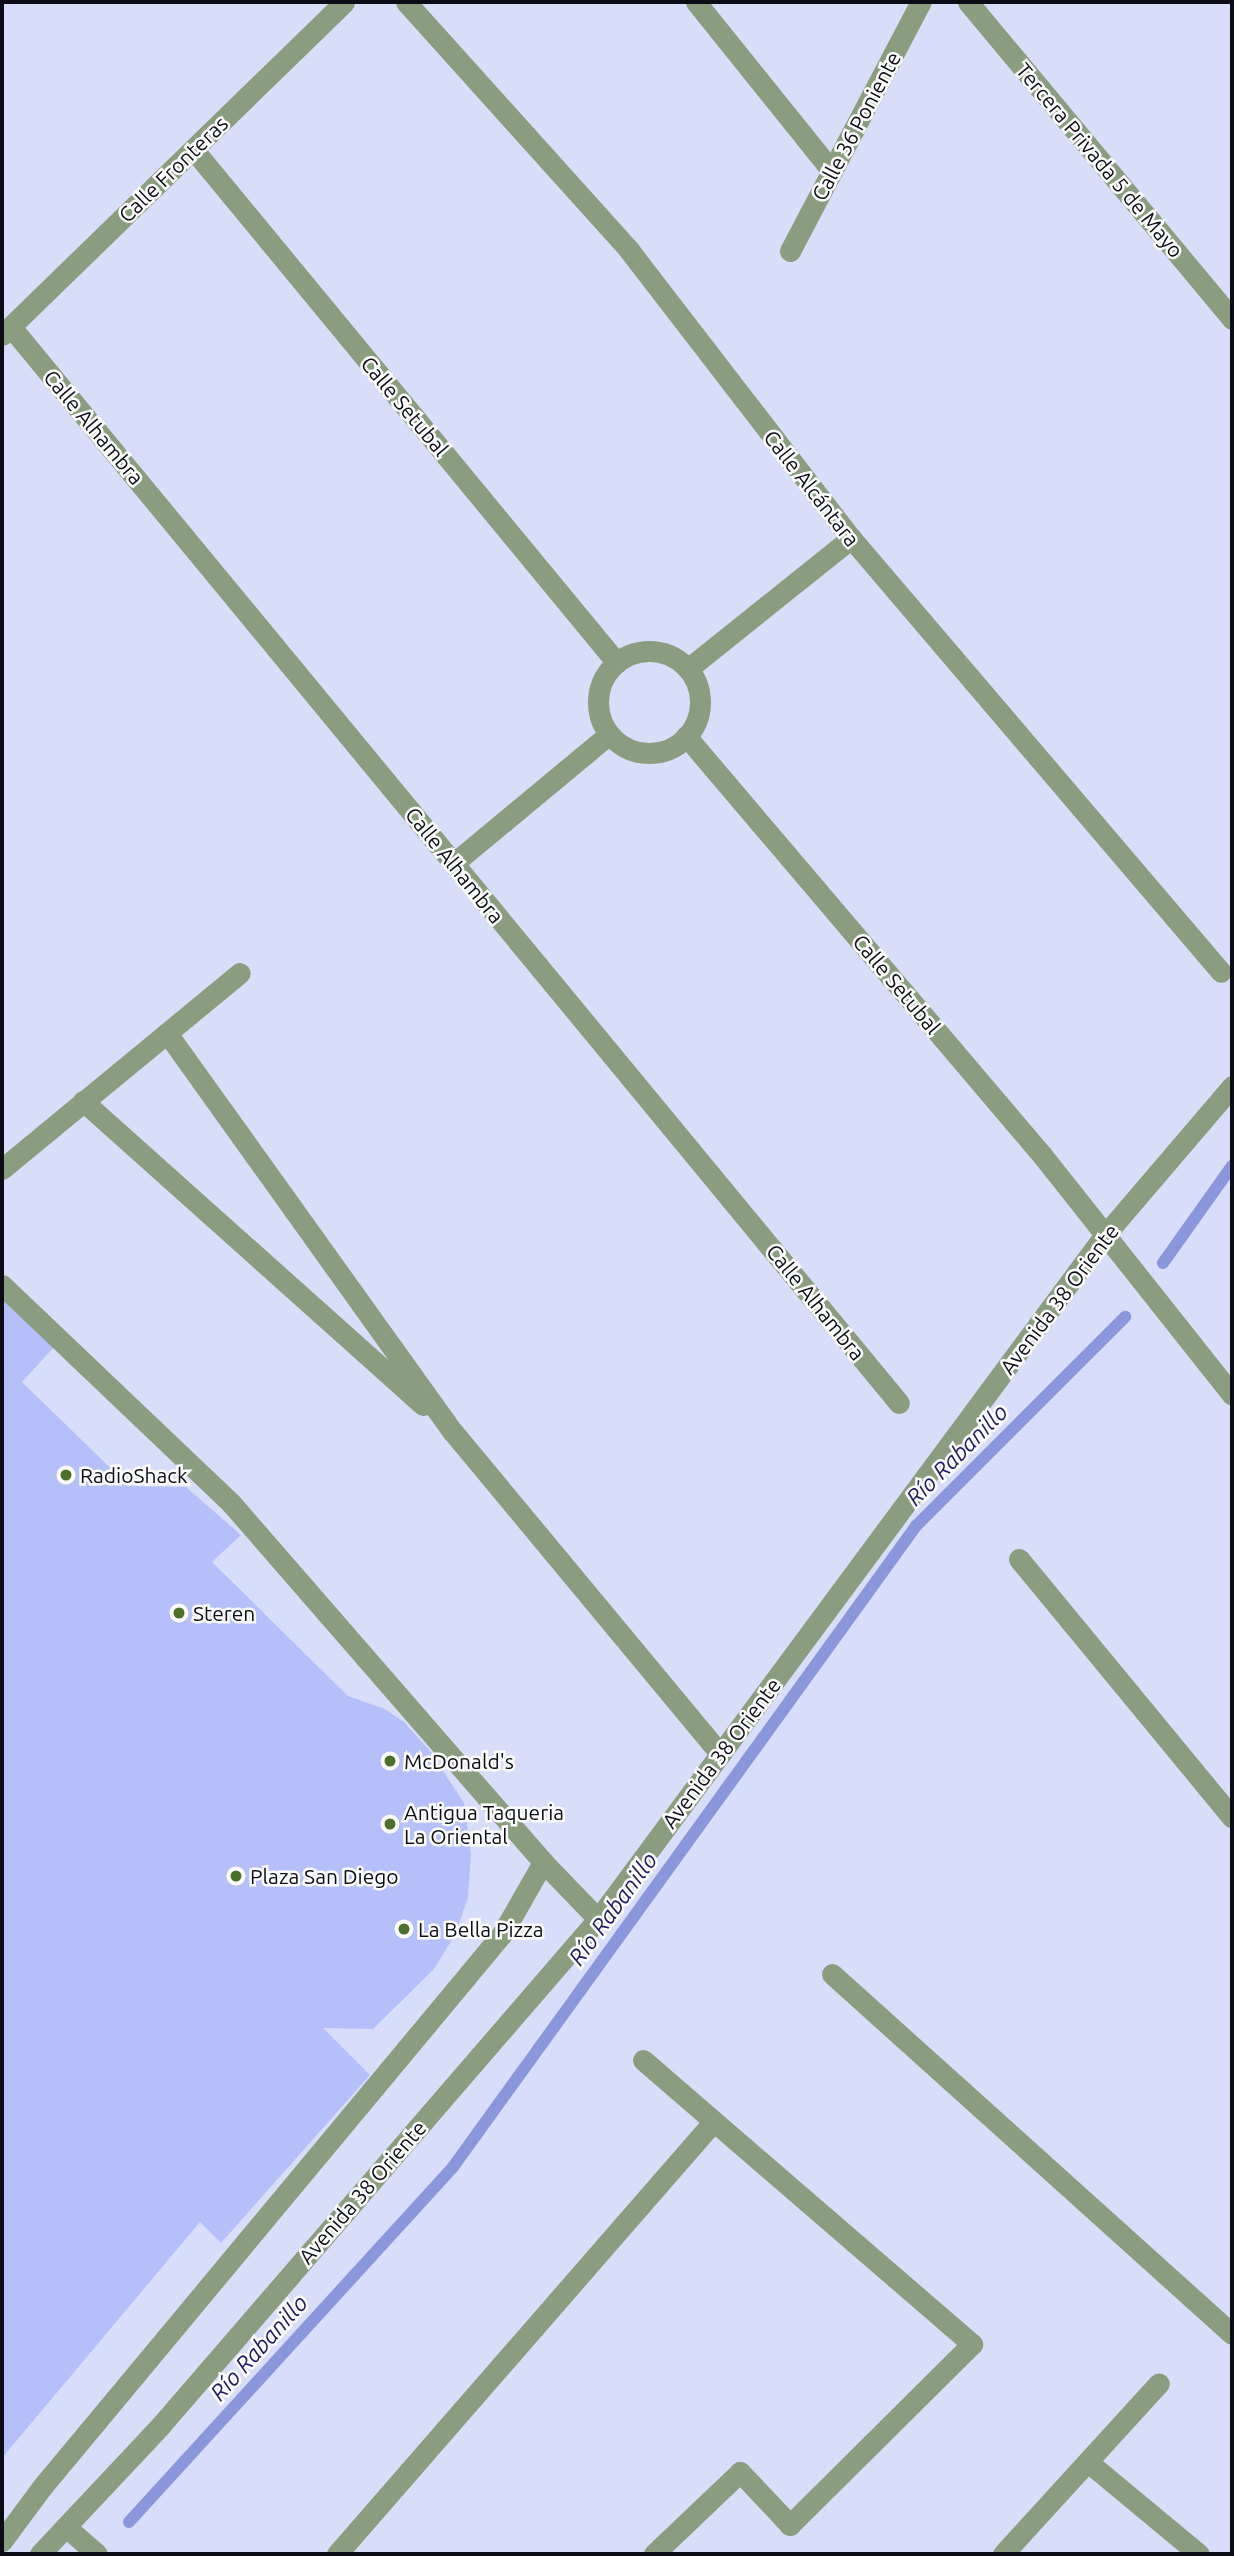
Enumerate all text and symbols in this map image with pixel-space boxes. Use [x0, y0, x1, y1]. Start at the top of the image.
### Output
street label: Calle 36 Poniente [806, 47, 906, 205]
street label: Tercera Privada 5 de Mayo [1011, 58, 1189, 262]
street label: Calle Fronteras [113, 111, 233, 227]
street label: Calle Setubal [356, 351, 454, 461]
street label: Calle Alhambra [39, 364, 149, 490]
street label: Calle Alcántara [759, 425, 865, 551]
street label: Calle Alhambra [400, 802, 510, 928]
street label: Calle Setubal [848, 929, 946, 1039]
street label: Avenida 38 Oriente [994, 1219, 1124, 1379]
street label: Calle Alhambra [761, 1239, 871, 1365]
water label: Río Rabanillo [900, 1398, 1014, 1512]
place label: RadioShack [80, 1462, 188, 1488]
marker: RadioShack [58, 1467, 74, 1483]
place label: Steren [193, 1600, 255, 1626]
marker: Steren [171, 1605, 187, 1621]
street label: Avenida 38 Oriente [656, 1673, 786, 1833]
place label: McDonald's [404, 1748, 514, 1774]
marker: McDonald's [382, 1753, 398, 1769]
place label: Antigua Taqueria La Oriental [404, 1799, 564, 1849]
marker: Antigua Taqueria La Oriental [382, 1816, 398, 1832]
water label: Río Rabanillo [563, 1847, 663, 1971]
place label: Plaza San Diego [250, 1863, 399, 1889]
marker: Plaza San Diego [228, 1868, 244, 1884]
place label: La Bella Pizza [418, 1916, 544, 1942]
marker: La Bella Pizza [396, 1921, 412, 1937]
street label: Avenida 38 Oriente [293, 2115, 431, 2269]
water label: Río Rabanillo [204, 2290, 314, 2406]

